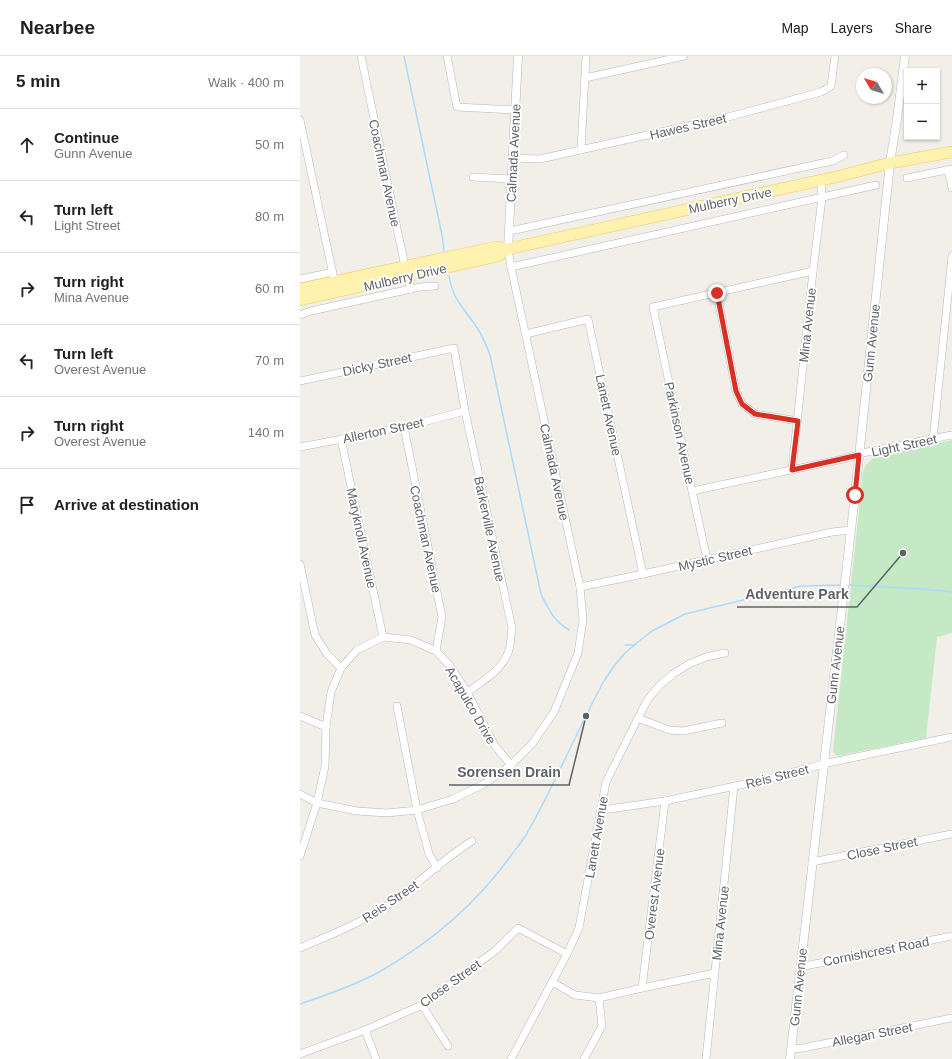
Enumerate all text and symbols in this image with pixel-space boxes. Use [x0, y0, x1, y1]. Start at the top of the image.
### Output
text: Nearbee [20, 17, 95, 38]
text: Map [781, 20, 809, 36]
text: Layers [831, 20, 873, 36]
text: Share [895, 20, 932, 36]
north arrow [856, 68, 892, 104]
map controls [904, 68, 940, 140]
button: + [904, 68, 940, 104]
text: 5 min [16, 72, 60, 91]
text: Walk · 400 m [208, 75, 284, 90]
street label: Calmada Avenue [503, 103, 524, 203]
button: − [904, 104, 940, 140]
street label: Hawes Street [648, 110, 728, 143]
street label: Coachman Avenue [366, 118, 403, 228]
text: Continue [54, 129, 119, 146]
icon: ahead [16, 134, 38, 156]
text: 50 m [255, 137, 284, 152]
text: Gunn Avenue [54, 146, 133, 161]
street label: Mulberry Drive [687, 184, 773, 217]
text: Turn left [54, 201, 113, 218]
icon: left [16, 206, 38, 228]
text: 80 m [255, 209, 284, 224]
text: Light Street [54, 218, 121, 233]
street label: Mulberry Drive [362, 261, 448, 294]
text: Turn right [54, 273, 124, 290]
icon: right [16, 278, 38, 300]
text: 60 m [255, 281, 284, 296]
route end [708, 284, 726, 302]
street label: Mina Avenue [796, 287, 819, 363]
text: Mina Avenue [54, 290, 129, 305]
street label: Gunn Avenue [860, 303, 883, 383]
text: Turn left [54, 345, 113, 362]
icon: left [16, 350, 38, 372]
street label: Dicky Street [341, 350, 413, 379]
text: 70 m [255, 353, 284, 368]
text: Overest Avenue [54, 362, 146, 377]
street label: Lanett Avenue [593, 373, 624, 457]
street label: Parkinson Avenue [661, 380, 698, 486]
street label: Allerton Street [341, 415, 425, 446]
text: Turn right [54, 417, 124, 434]
icon: right [16, 422, 38, 444]
street label: Calmada Avenue [537, 422, 572, 522]
text: 140 m [248, 425, 284, 440]
street label: Light Street [870, 431, 939, 460]
text: Overest Avenue [54, 434, 146, 449]
street label: Barkerville Avenue [471, 475, 508, 583]
street label: Coachman Avenue [407, 484, 444, 594]
street label: Maryknoll Avenue [344, 486, 379, 590]
route start [846, 486, 864, 504]
icon: arrive [16, 494, 38, 516]
text: Arrive at destination [54, 496, 199, 513]
street label: Mystic Street [677, 543, 754, 574]
callout: Adventure Park [737, 581, 857, 607]
text: Adventure Park [745, 586, 849, 602]
street label: Gunn Avenue [823, 625, 848, 705]
street label: Acapulco Drive [442, 664, 499, 747]
callout: Sorensen Drain [449, 759, 569, 785]
street label: Reis Street [744, 761, 811, 792]
text: Sorensen Drain [457, 764, 561, 780]
street label: Lanett Avenue [582, 795, 611, 879]
street label: Close Street [846, 834, 919, 863]
street label: Overest Avenue [641, 847, 668, 941]
street label: Reis Street [359, 877, 421, 926]
street label: Mina Avenue [709, 885, 732, 961]
street label: Cornishcrest Road [822, 934, 930, 969]
street label: Gunn Avenue [787, 947, 810, 1027]
street label: Close Street [417, 956, 484, 1010]
street label: Allegan Street [831, 1019, 914, 1050]

